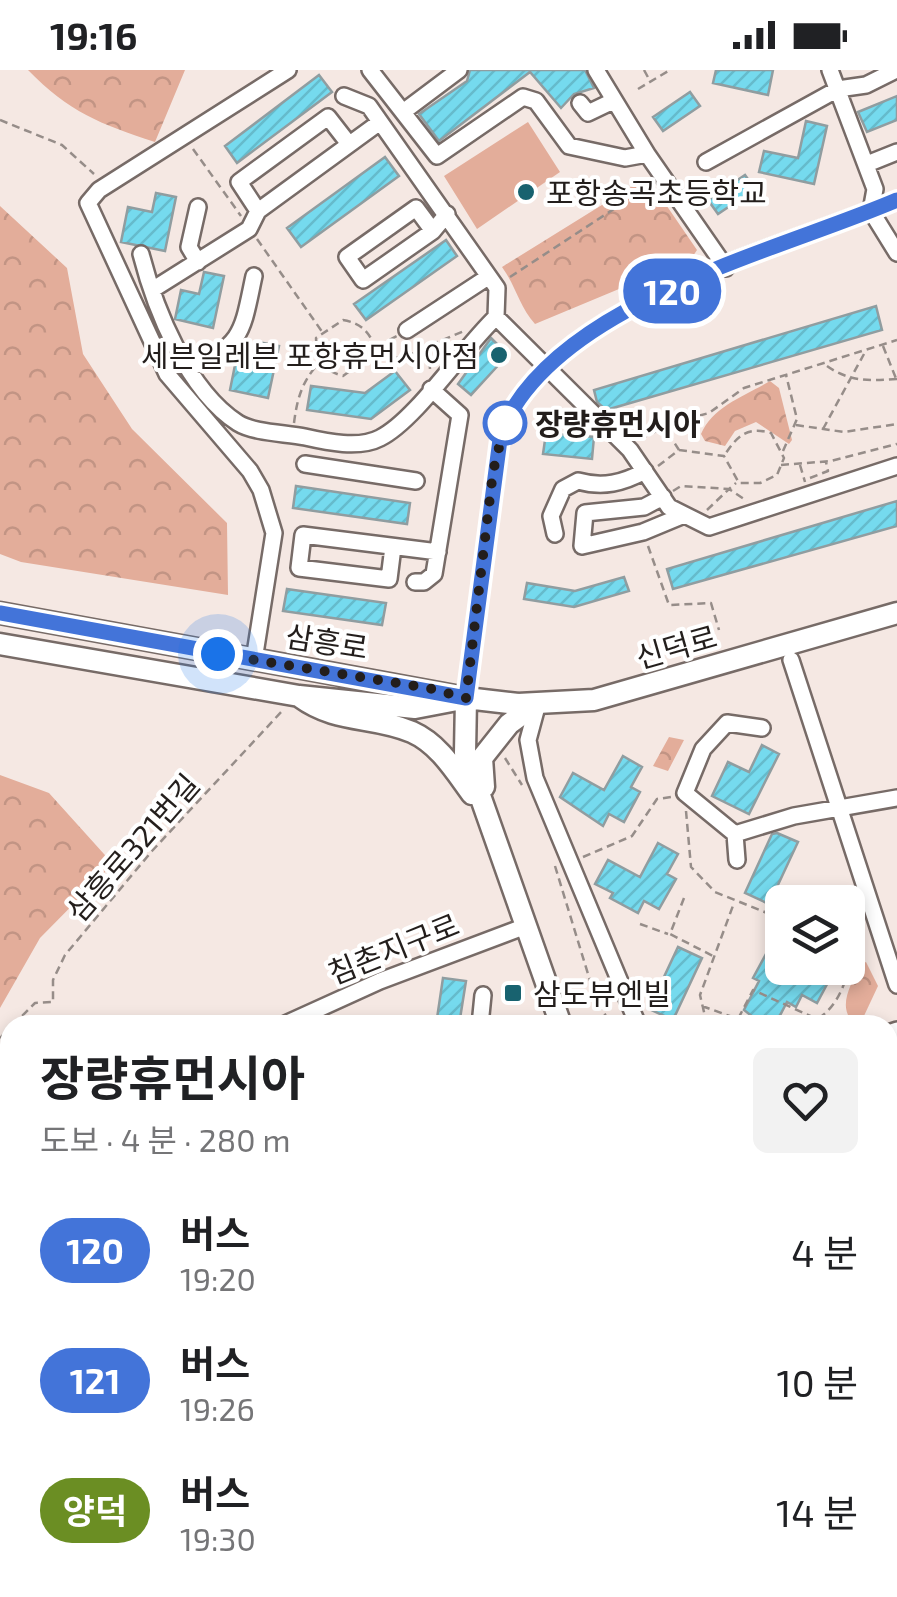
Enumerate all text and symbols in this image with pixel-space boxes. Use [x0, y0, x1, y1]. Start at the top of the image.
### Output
text: 19:16 [50, 12, 137, 58]
place label: 포항송곡초등학교 [546, 174, 767, 210]
marker: 포항송곡초등학교 [515, 181, 537, 203]
line badge: 120 [614, 258, 730, 324]
text: 120 [643, 270, 701, 312]
place label: 세븐일레븐 포항휴먼시아점 [141, 337, 479, 373]
marker: 세븐일레븐 포항휴먼시아점 [488, 344, 510, 366]
marker: 장량휴먼시아 [484, 402, 526, 444]
place label: 장량휴먼시아 [535, 405, 701, 441]
street label: 삼흥로 [283, 617, 371, 665]
street label: 신덕로 [631, 617, 721, 675]
your location [193, 629, 243, 679]
street label: 삼흥로321번길 [58, 766, 206, 928]
map controls [765, 885, 865, 985]
button: layers [765, 885, 865, 985]
street label: 침촌지구로 [322, 905, 464, 991]
place label: 삼도뷰엔빌 [533, 975, 671, 1011]
marker: 삼도뷰엔빌 [502, 982, 524, 1004]
text: 장량휴먼시아 [40, 1048, 305, 1106]
button: heart [753, 1048, 858, 1153]
text: 도보 · 4 분 · 280 m [40, 1120, 291, 1158]
text: 버스 [180, 1210, 250, 1256]
text: 120 [66, 1229, 124, 1271]
text: 4 분 [791, 1229, 858, 1275]
text: 19:20 [180, 1259, 256, 1297]
text: 버스 [180, 1340, 250, 1386]
text: 121 [70, 1359, 120, 1401]
text: 10 분 [777, 1359, 858, 1405]
text: 19:26 [180, 1389, 255, 1427]
text: 버스 [180, 1470, 250, 1516]
text: 양덕 [63, 1489, 127, 1531]
text: 14 분 [776, 1489, 858, 1535]
text: 19:30 [180, 1519, 256, 1557]

